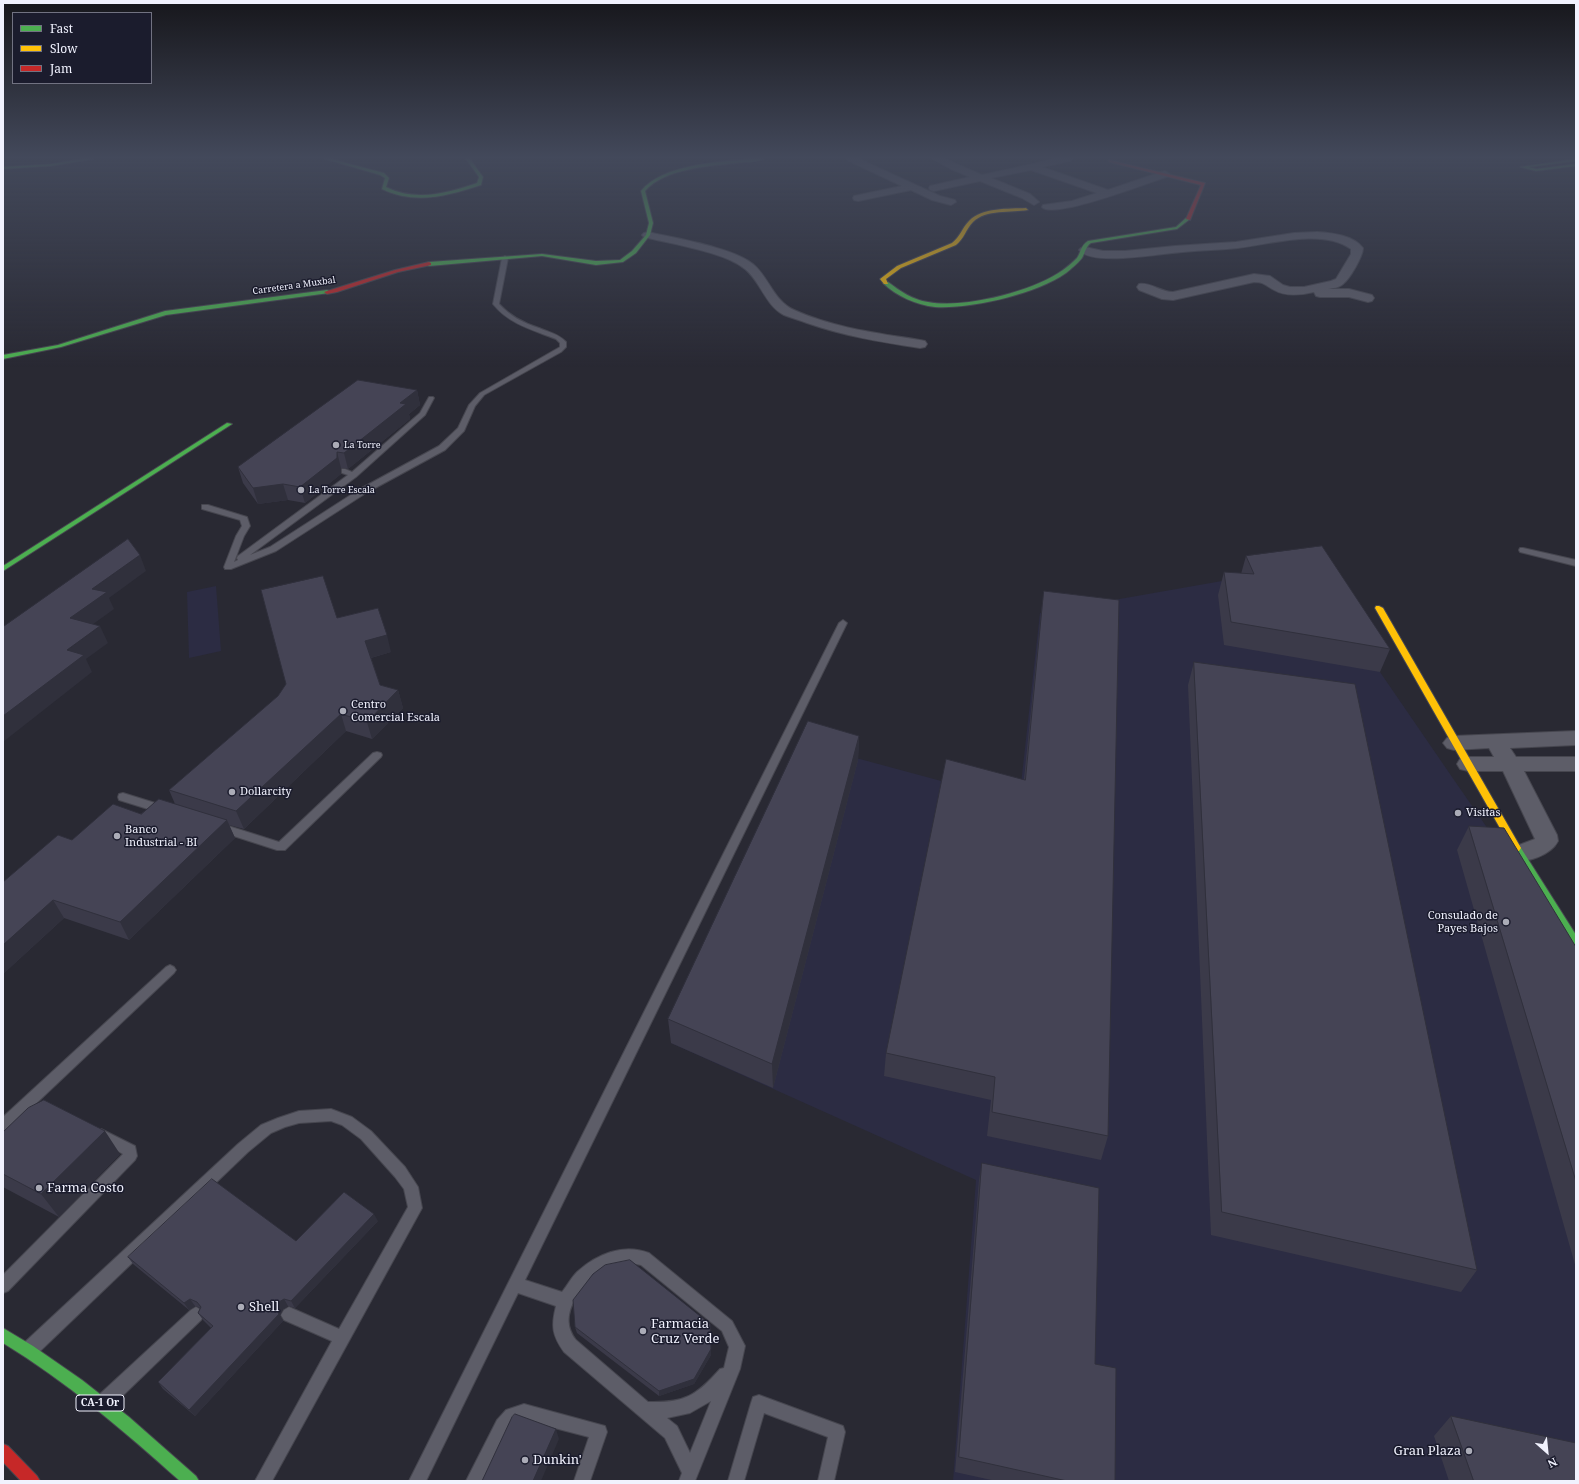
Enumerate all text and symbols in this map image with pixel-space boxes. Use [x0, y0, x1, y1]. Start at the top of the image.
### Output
legend [12, 12, 152, 84]
text: Fast [50, 20, 73, 37]
text: Slow [50, 40, 78, 57]
text: Jam [50, 60, 72, 77]
street label: Carretera a Muxbal [252, 275, 336, 297]
marker: La Torre [331, 440, 341, 450]
place label: La Torre [344, 440, 381, 450]
marker: La Torre Escala [296, 485, 306, 495]
place label: La Torre Escala [309, 485, 375, 495]
place label: Centro Comercial Escala [351, 698, 440, 724]
marker: Centro Comercial Escala [338, 706, 348, 716]
place label: Dollarcity [240, 785, 292, 799]
marker: Dollarcity [227, 787, 237, 797]
place label: Visitas [1466, 806, 1500, 820]
marker: Visitas [1453, 808, 1463, 818]
place label: Banco Industrial - BI [125, 823, 197, 849]
marker: Banco Industrial - BI [112, 831, 122, 841]
place label: Consulado de Payes Bajos [1428, 909, 1498, 935]
marker: Consulado de Payes Bajos [1501, 917, 1511, 927]
place label: Farma Costo [47, 1180, 124, 1196]
marker: Farma Costo [34, 1183, 44, 1193]
place label: Shell [249, 1299, 279, 1315]
marker: Shell [236, 1302, 246, 1312]
place label: Farmacia Cruz Verde [651, 1316, 719, 1347]
marker: Farmacia Cruz Verde [638, 1326, 648, 1336]
road number: CA-1 Or [76, 1395, 124, 1411]
north arrow [1527, 1432, 1567, 1472]
place label: Gran Plaza [1394, 1443, 1461, 1459]
marker: Gran Plaza [1464, 1446, 1474, 1456]
place label: Dunkin' [533, 1452, 582, 1468]
text: N [1545, 1454, 1560, 1472]
marker: Dunkin' [520, 1455, 530, 1465]

